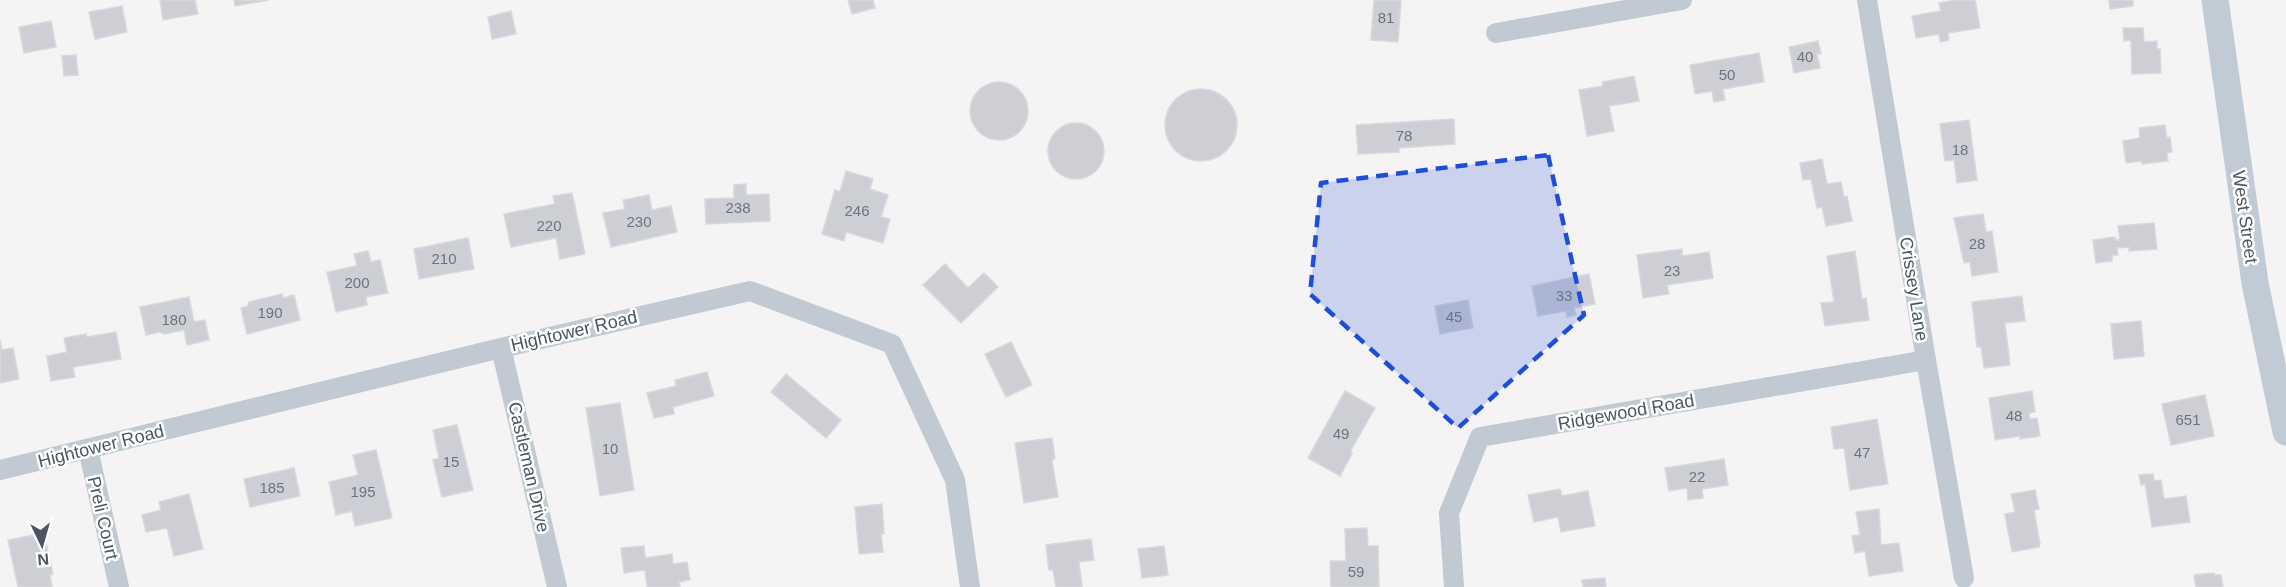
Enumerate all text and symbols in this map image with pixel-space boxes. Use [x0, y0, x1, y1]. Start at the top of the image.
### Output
house number: 81 [1378, 9, 1394, 26]
house number: 40 [1797, 48, 1813, 65]
house number: 50 [1719, 66, 1735, 83]
house number: 78 [1396, 127, 1412, 144]
house number: 18 [1952, 141, 1968, 158]
street label: West Street [2229, 169, 2261, 265]
house number: 238 [725, 199, 751, 216]
house number: 246 [844, 202, 870, 219]
house number: 230 [626, 213, 652, 230]
house number: 220 [536, 217, 562, 234]
house number: 28 [1969, 235, 1985, 252]
street label: Crissey Lane [1896, 236, 1932, 342]
house number: 210 [431, 250, 457, 267]
house number: 23 [1664, 262, 1680, 279]
house number: 200 [344, 274, 370, 291]
house number: 33 [1556, 287, 1572, 304]
house number: 190 [257, 304, 283, 321]
street label: Hightower Road [509, 307, 639, 355]
house number: 45 [1446, 308, 1462, 325]
house number: 180 [161, 311, 187, 328]
street label: Ridgewood Road [1556, 390, 1696, 434]
street label: Castleman Drive [504, 400, 554, 534]
house number: 48 [2006, 407, 2022, 424]
house number: 651 [2175, 411, 2201, 428]
street label: Hightower Road [36, 421, 166, 471]
house number: 49 [1333, 425, 1349, 442]
house number: 10 [602, 440, 618, 457]
house number: 47 [1854, 444, 1870, 461]
house number: 15 [443, 453, 459, 470]
house number: 22 [1689, 468, 1705, 485]
street label: Preli Court [84, 474, 122, 562]
house number: 185 [259, 479, 285, 496]
house number: 195 [350, 483, 376, 500]
north arrow [12, 515, 72, 575]
text: N [37, 550, 50, 568]
house number: 59 [1348, 563, 1364, 580]

